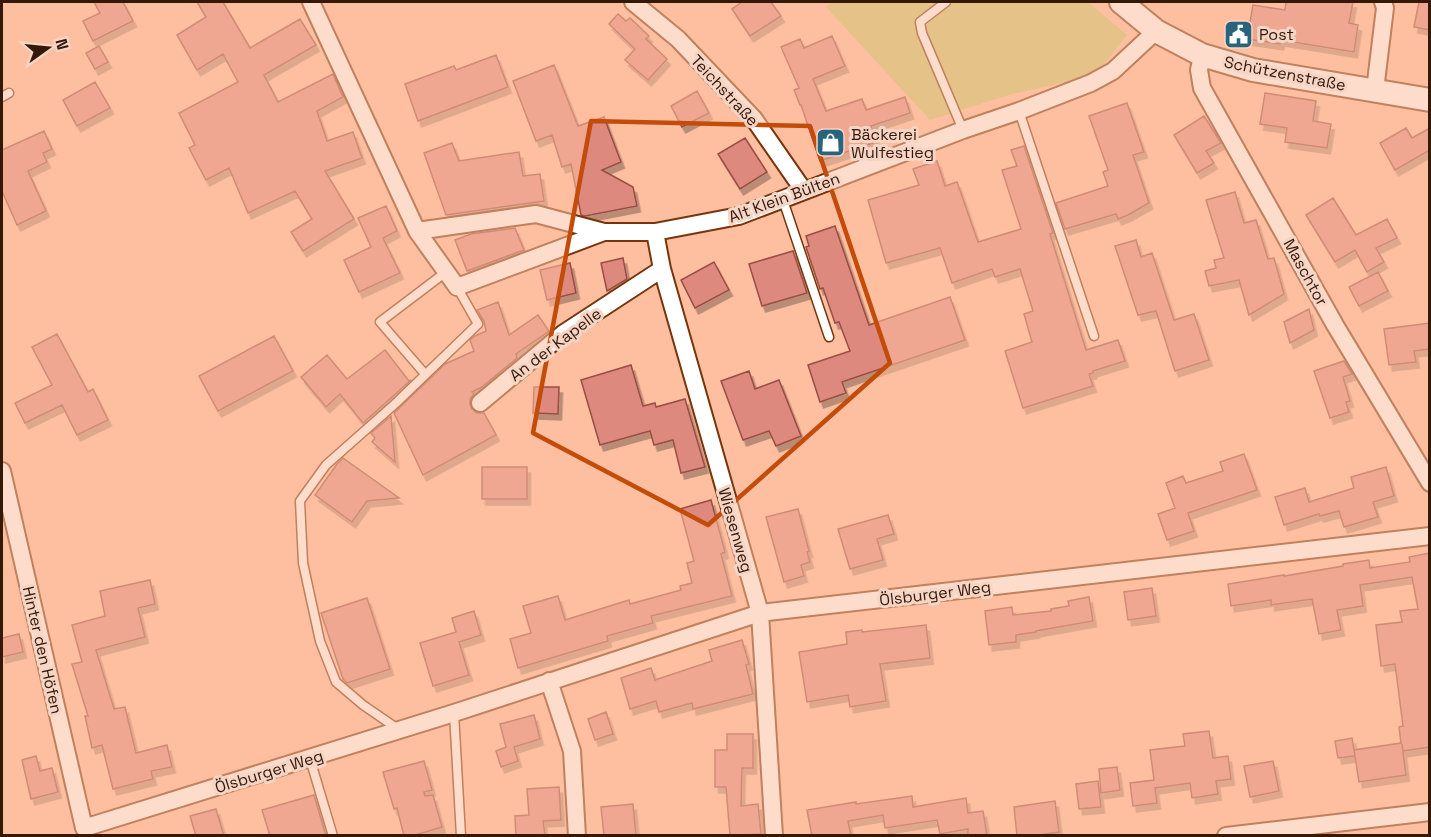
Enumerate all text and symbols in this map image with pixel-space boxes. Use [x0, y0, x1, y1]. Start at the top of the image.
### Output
north arrow [18, 18, 78, 78]
public building icon: Post [1222, 18, 1254, 50]
place label: Post [1259, 24, 1294, 45]
text: N [50, 36, 74, 52]
street label: Teichstraße [686, 50, 763, 131]
street label: Schützenstraße [1222, 51, 1348, 96]
place label: Bäckerei Wulfestieg [851, 124, 934, 163]
shop icon: Bäckerei Wulfestieg [814, 127, 846, 159]
street label: Alt Klein Bülten [726, 168, 843, 227]
street label: Maschtor [1279, 235, 1333, 310]
street label: An der Kapelle [505, 303, 606, 386]
street label: Wiesenweg [713, 485, 758, 575]
street label: Ölsburger Weg [878, 576, 992, 611]
street label: Hinter den Höfen [18, 584, 67, 716]
street label: Ölsburger Weg [212, 745, 326, 798]

